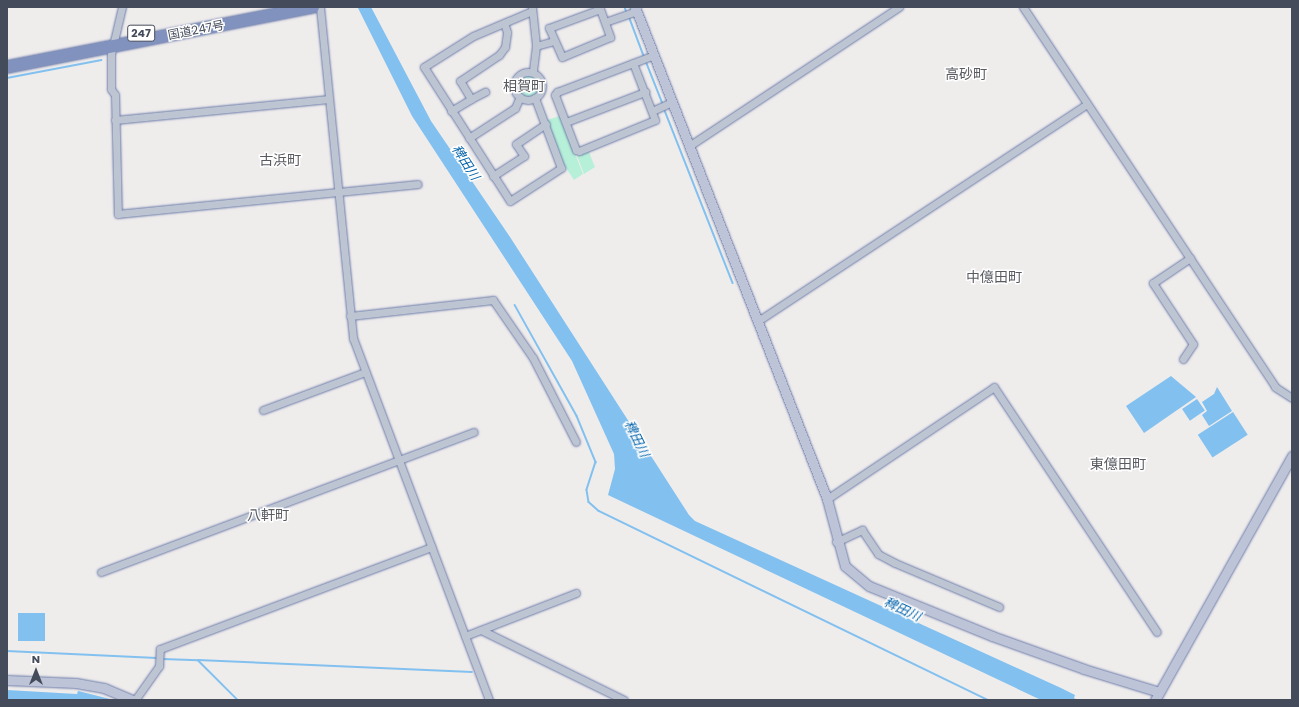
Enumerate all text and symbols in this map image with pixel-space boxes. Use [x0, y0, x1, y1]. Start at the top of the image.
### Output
street label: 国道247号 [167, 17, 225, 43]
road number: 247 [127, 24, 155, 42]
district label: 高砂町 [945, 66, 987, 82]
district label: 相賀町 [503, 78, 545, 94]
water label: 稗田川 [448, 142, 482, 184]
district label: 古浜町 [259, 152, 301, 168]
district label: 中億田町 [966, 269, 1022, 285]
water label: 稗田川 [620, 418, 652, 460]
district label: 東億田町 [1090, 456, 1146, 472]
district label: 八軒町 [247, 507, 289, 523]
water label: 稗田川 [881, 595, 923, 625]
north arrow [16, 651, 56, 691]
text: N [32, 651, 40, 667]

